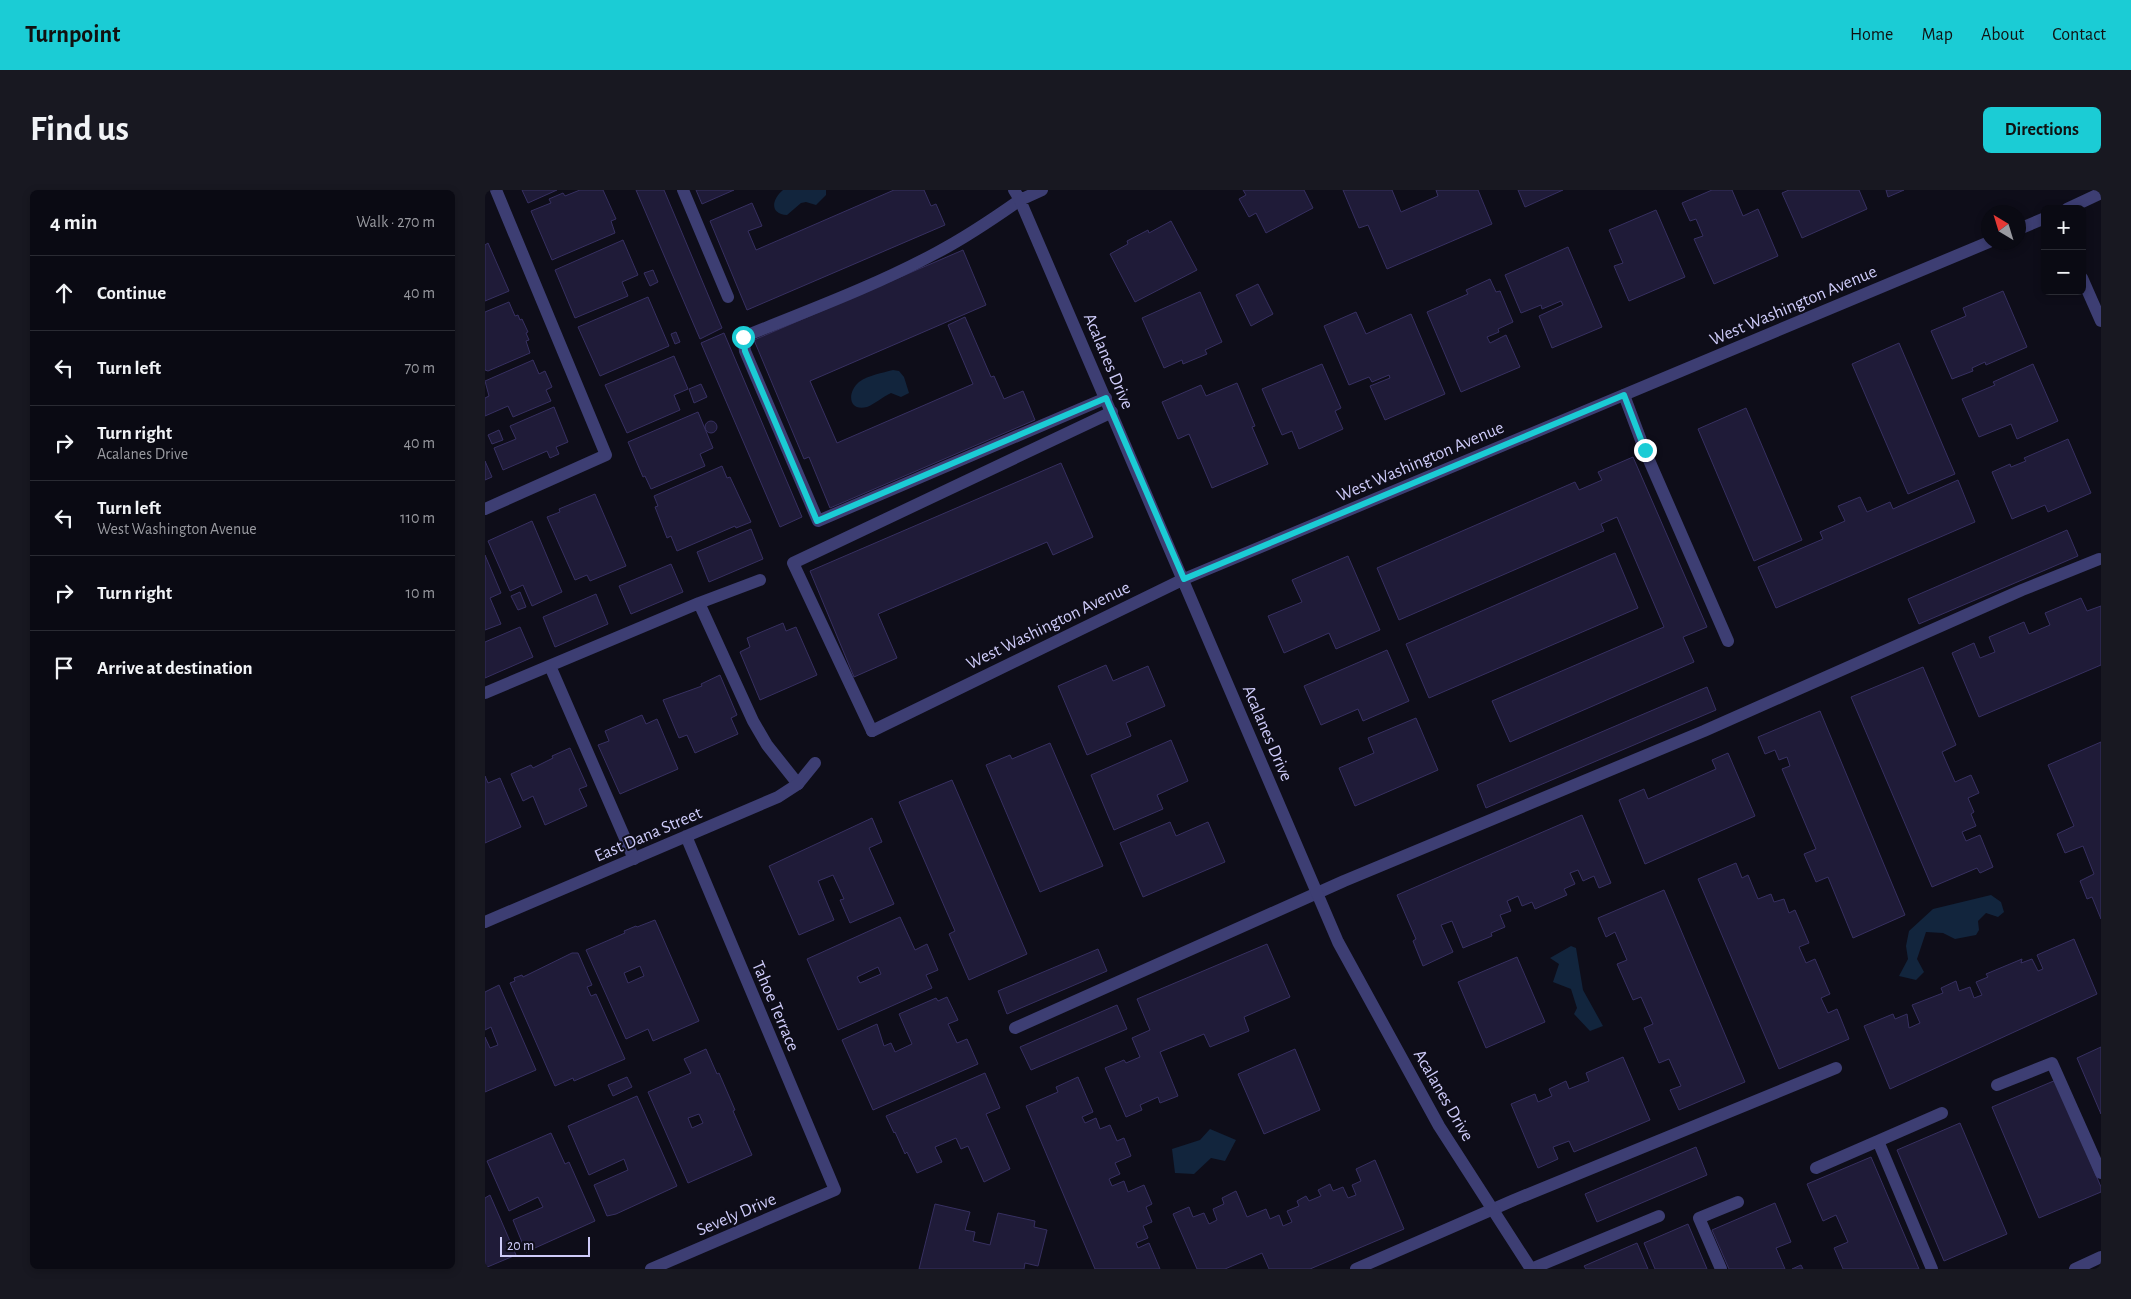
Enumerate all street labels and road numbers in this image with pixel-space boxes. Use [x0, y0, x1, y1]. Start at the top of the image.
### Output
street label: West Washington Avenue [1707, 263, 1880, 349]
street label: Acalanes Drive [1080, 311, 1136, 412]
street label: West Washington Avenue [1334, 419, 1507, 505]
street label: West Washington Avenue [964, 578, 1133, 673]
street label: Acalanes Drive [1239, 683, 1295, 784]
street label: East Dana Street [592, 804, 705, 866]
street label: Tahoe Terrace [748, 959, 802, 1054]
street label: Acalanes Drive [1410, 1047, 1477, 1144]
street label: Sevely Drive [694, 1190, 779, 1240]

